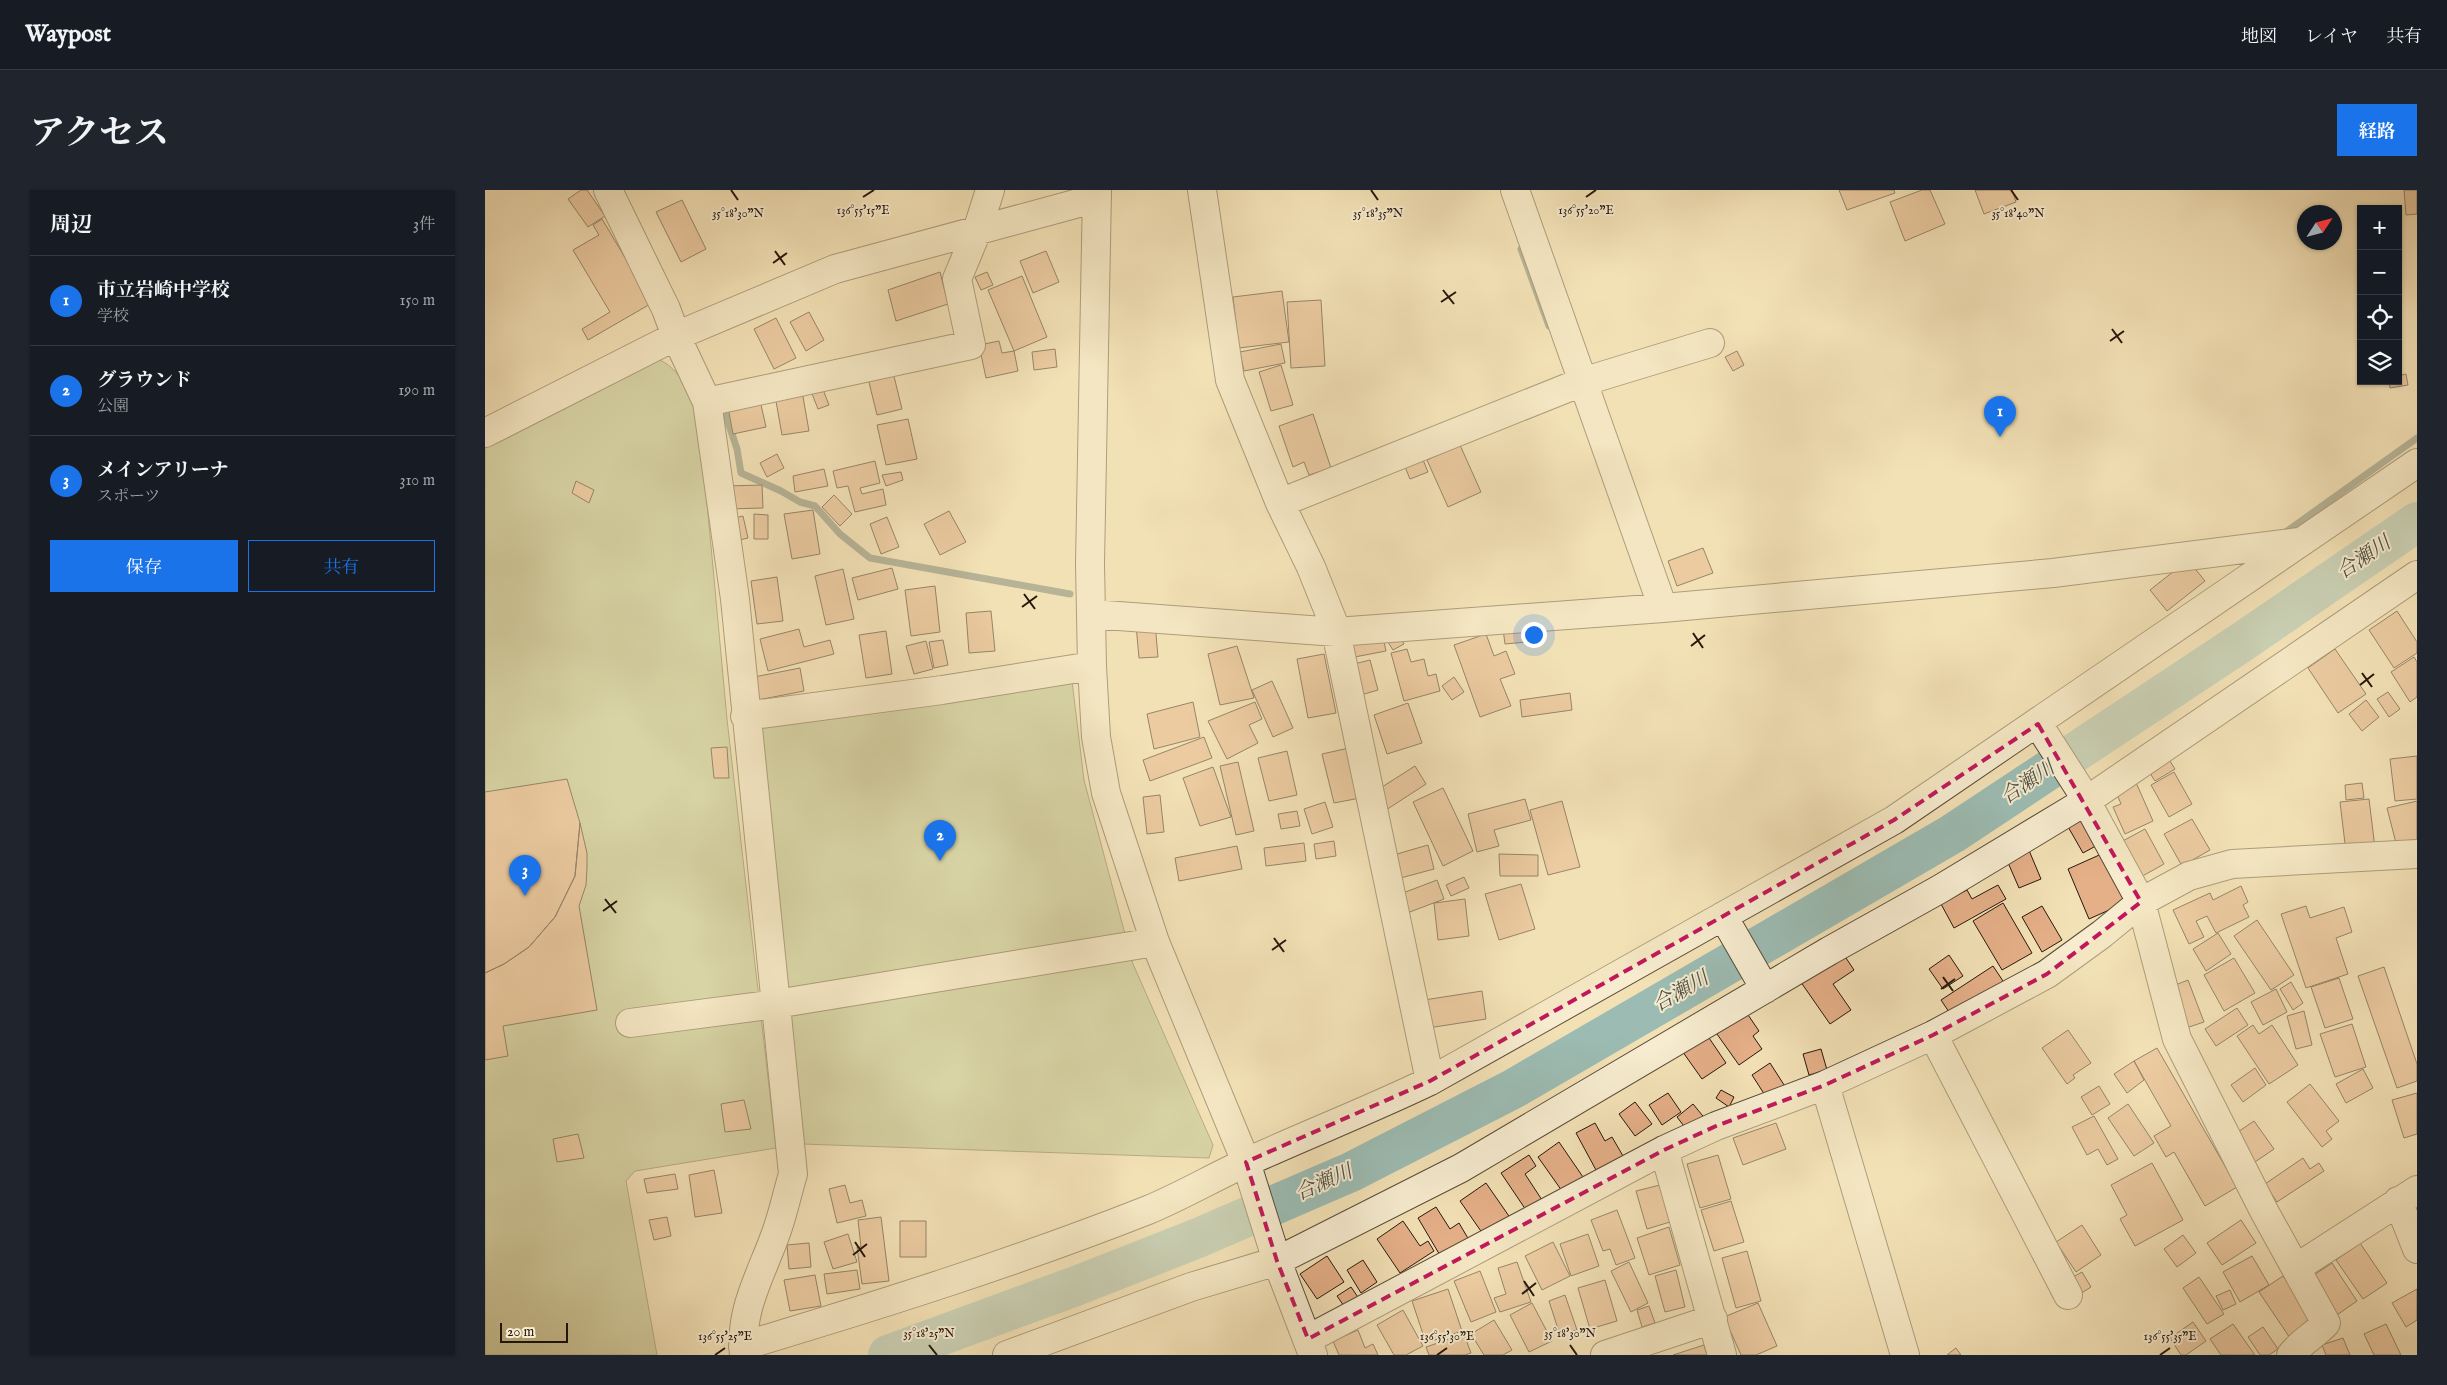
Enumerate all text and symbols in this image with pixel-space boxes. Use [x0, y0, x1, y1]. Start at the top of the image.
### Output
text: Waypost [25, 19, 111, 50]
text: 地図 [2241, 26, 2277, 49]
text: レイヤ [2305, 26, 2358, 49]
text: 共有 [2386, 26, 2422, 49]
button: 経路 [2337, 104, 2417, 156]
text: アクセス [30, 112, 169, 157]
text: 136°55'15"E [837, 203, 889, 218]
text: 136°55'20"E [1558, 203, 1614, 218]
north arrow [2297, 205, 2342, 250]
map controls [2357, 205, 2402, 385]
button: + [2357, 205, 2402, 250]
text: 35°18'30"N [712, 206, 765, 221]
text: 35°18'35"N [1353, 206, 1404, 221]
text: 35°18'40"N [1991, 206, 2045, 221]
text: 周辺 [50, 212, 92, 239]
text: 3件 [413, 215, 435, 235]
button: − [2357, 250, 2402, 295]
text: 市立岩崎中学校 [97, 279, 230, 303]
text: 1 [63, 291, 69, 311]
text: 150 m [400, 291, 435, 311]
button: locate [2357, 295, 2402, 340]
text: 学校 [97, 307, 129, 327]
button: layers [2357, 340, 2402, 385]
text: グラウンド [97, 369, 192, 393]
text: 2 [62, 381, 70, 401]
text: 190 m [398, 381, 435, 401]
pin: 1 [1984, 396, 2016, 437]
text: 公園 [97, 397, 129, 417]
text: メインアリーナ [97, 459, 229, 483]
text: 3 [63, 471, 69, 491]
text: 310 m [399, 471, 435, 491]
text: スポーツ [97, 487, 160, 507]
water label: 合瀬川 [2332, 530, 2398, 585]
button: 保存 [50, 540, 238, 592]
button: 共有 [248, 540, 435, 592]
your location [1521, 622, 1547, 648]
water label: 合瀬川 [1996, 755, 2062, 810]
pin: 2 [924, 820, 956, 861]
pin: 3 [509, 855, 541, 896]
water label: 合瀬川 [1649, 965, 1715, 1018]
water label: 合瀬川 [1292, 1159, 1358, 1207]
scale bar [500, 1320, 567, 1343]
text: 20 m [507, 1323, 534, 1341]
text: 35°18'25"N [903, 1326, 955, 1341]
text: 35°18'30"N [1544, 1326, 1597, 1341]
text: 136°55'25"E [698, 1329, 752, 1344]
text: 136°55'30"E [1420, 1329, 1474, 1344]
text: 136°55'35"E [2144, 1329, 2196, 1344]

